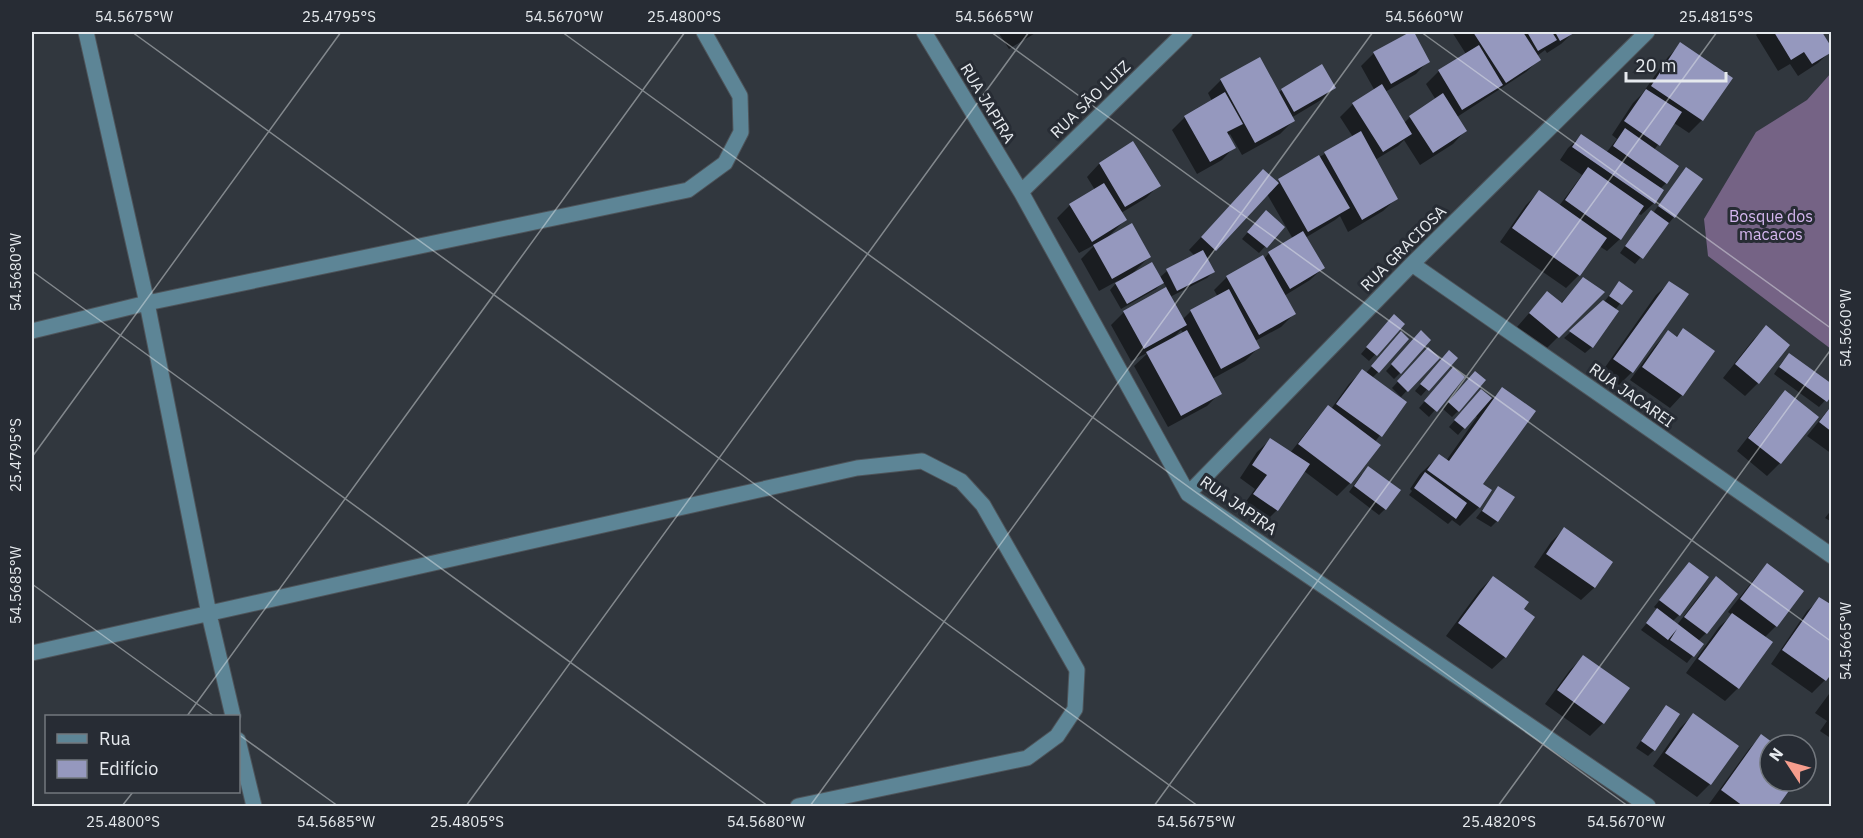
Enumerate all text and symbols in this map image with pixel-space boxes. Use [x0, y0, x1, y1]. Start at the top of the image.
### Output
text: 54.5675°W [95, 7, 174, 26]
text: 25.4795°S [302, 7, 376, 26]
text: 54.5670°W [525, 7, 604, 26]
text: 25.4800°S [647, 7, 721, 26]
text: 54.5665°W [955, 7, 1034, 26]
text: 54.5660°W [1385, 7, 1464, 26]
text: 25.4815°S [1679, 7, 1753, 26]
scale bar [1626, 45, 1726, 83]
text: 20 m [1635, 54, 1677, 77]
street label: RUA SÃO LUIZ [1046, 56, 1134, 142]
street label: RUA JAPIRA [956, 59, 1020, 147]
street label: RUA GRACIOSA [1356, 201, 1450, 295]
park label: Bosque dos macacos [1729, 206, 1813, 244]
text: 54.5680°W [6, 232, 25, 311]
text: 54.5660°W [1836, 288, 1855, 367]
street label: RUA JACAREI [1586, 358, 1678, 432]
text: 25.4795°S [6, 418, 25, 492]
street label: RUA JAPIRA [1197, 471, 1281, 539]
text: 54.5685°W [6, 545, 25, 624]
text: 54.5665°W [1836, 601, 1855, 680]
legend [45, 715, 240, 793]
text: Rua [99, 727, 131, 750]
north arrow [1758, 733, 1818, 793]
text: N [1764, 744, 1787, 765]
text: Edifício [99, 757, 158, 780]
text: 25.4800°S [86, 812, 160, 831]
text: 54.5685°W [297, 812, 376, 831]
text: 25.4805°S [430, 812, 504, 831]
text: 54.5680°W [727, 812, 806, 831]
text: 54.5675°W [1157, 812, 1236, 831]
text: 25.4820°S [1462, 812, 1536, 831]
text: 54.5670°W [1587, 812, 1666, 831]

